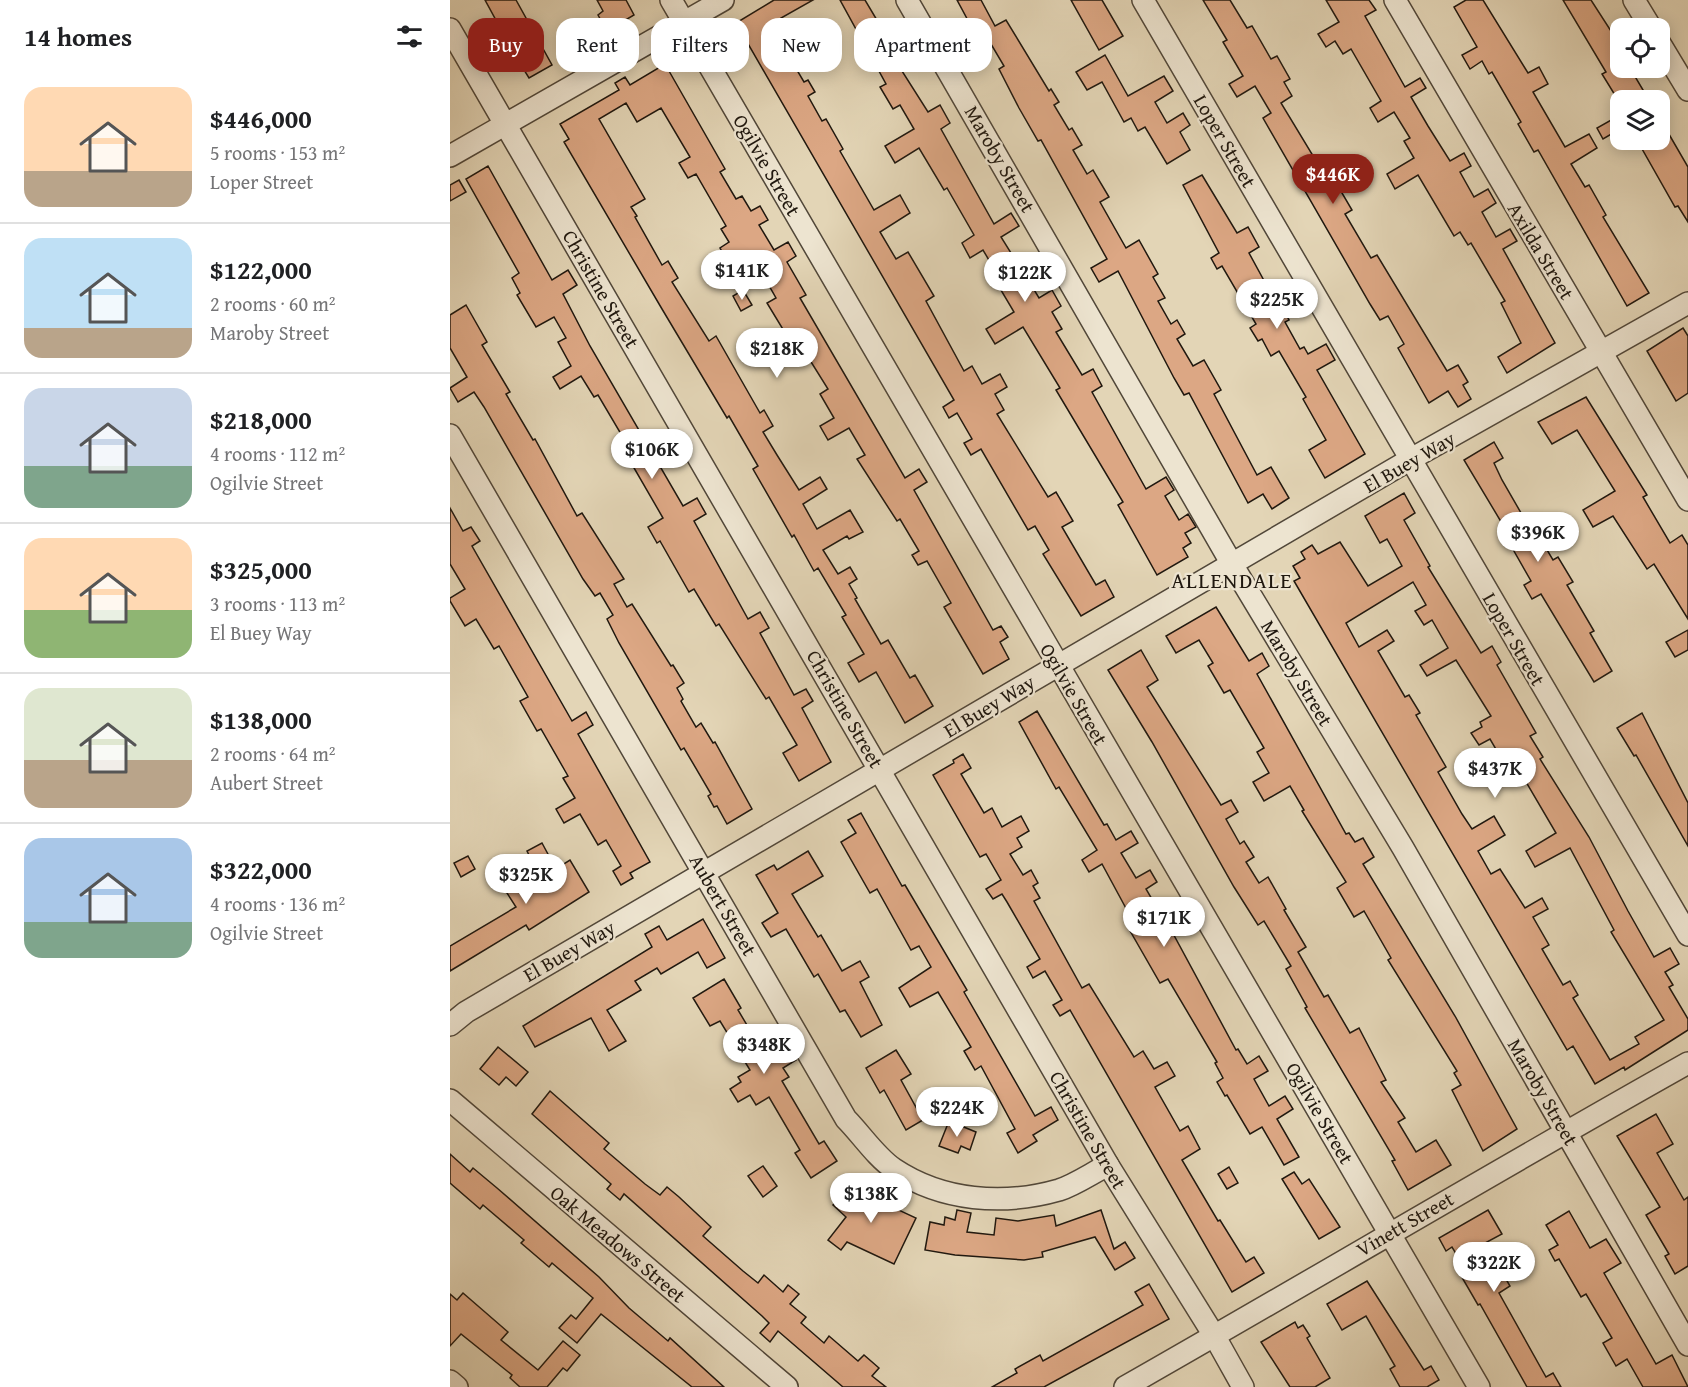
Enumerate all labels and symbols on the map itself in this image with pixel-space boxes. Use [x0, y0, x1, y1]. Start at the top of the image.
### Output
street label: Loper Street [1187, 89, 1264, 193]
street label: Maroby Street [958, 100, 1043, 218]
street label: Ogilvie Street [727, 108, 808, 221]
pin: $446K [1291, 154, 1375, 205]
street label: Axilda Street [1501, 197, 1582, 305]
street label: Christine Street [556, 224, 647, 353]
pin: $141K [700, 250, 784, 301]
pin: $122K [983, 252, 1067, 303]
pin: $225K [1235, 279, 1319, 330]
pin: $218K [735, 328, 819, 379]
street label: El Buey Way [1357, 424, 1460, 500]
pin: $106K [610, 429, 694, 480]
pin: $396K [1496, 512, 1580, 563]
district label: ALLENDALE [1171, 564, 1293, 596]
street label: Loper Street [1476, 587, 1553, 691]
street label: Maroby Street [1254, 614, 1341, 731]
street label: Ogilvie Street [1034, 637, 1115, 750]
street label: Christine Street [800, 644, 891, 773]
street label: El Buey Way [938, 667, 1040, 744]
pin: $437K [1453, 748, 1537, 799]
street label: Aubert Street [683, 849, 764, 961]
pin: $325K [484, 854, 568, 905]
pin: $171K [1122, 897, 1206, 948]
street label: El Buey Way [517, 913, 620, 989]
pin: $348K [722, 1024, 806, 1075]
street label: Maroby Street [1501, 1033, 1586, 1151]
street label: Ogilvie Street [1280, 1056, 1361, 1169]
street label: Christine Street [1043, 1065, 1134, 1194]
pin: $224K [915, 1087, 999, 1138]
pin: $138K [829, 1173, 913, 1224]
street label: Oak Meadows Street [544, 1178, 692, 1309]
street label: Vinett Street [1351, 1184, 1459, 1263]
pin: $322K [1452, 1242, 1536, 1293]

